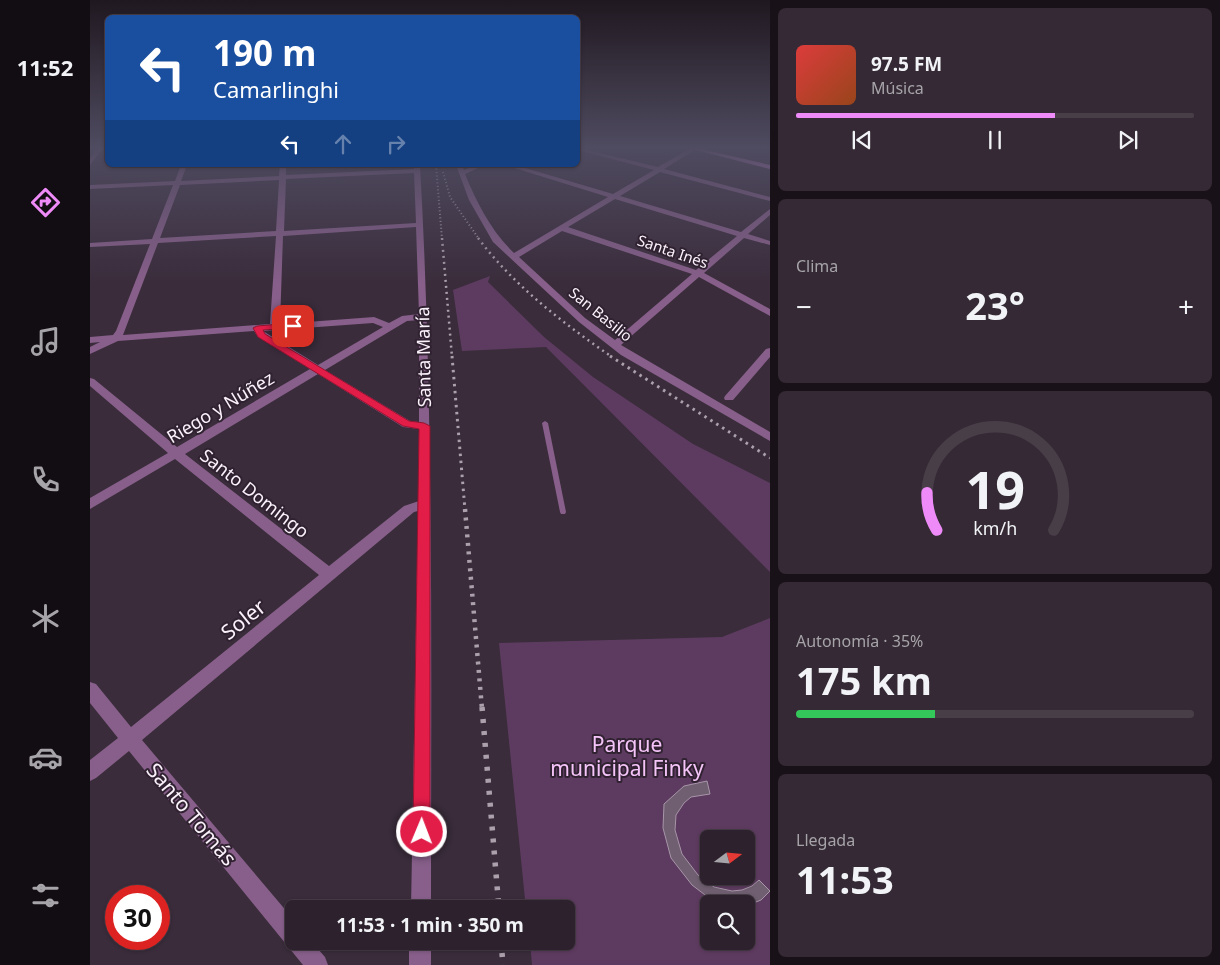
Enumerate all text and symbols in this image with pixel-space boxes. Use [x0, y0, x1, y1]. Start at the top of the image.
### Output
text: 190 m [213, 29, 316, 76]
icon: left [130, 35, 195, 100]
text: 97.5 FM [871, 51, 942, 77]
text: 11:52 [17, 52, 73, 82]
text: Camarlinghi [213, 74, 339, 104]
text: Música [871, 77, 924, 99]
icon: previous [848, 126, 876, 154]
icon: pause [981, 126, 1009, 154]
icon: next [1114, 126, 1142, 154]
icon: left [276, 130, 304, 158]
icon: ahead [329, 130, 357, 158]
icon: right [382, 130, 410, 158]
icon: directions [28, 185, 63, 220]
street label: Santa Inés [635, 230, 711, 272]
text: Clima [796, 255, 838, 277]
text: 23° [965, 279, 1025, 331]
street label: San Basilio [565, 282, 637, 346]
text: − [796, 287, 812, 325]
text: + [1178, 287, 1194, 325]
pin [272, 305, 314, 347]
street label: Santa María [410, 306, 436, 408]
icon: arrive [279, 312, 307, 340]
icon: music [28, 324, 63, 359]
street label: Riego y Núñez [162, 366, 278, 448]
street label: Santo Domingo [196, 443, 314, 543]
text: 19 [965, 453, 1025, 524]
icon: phone [28, 462, 63, 497]
text: km/h [973, 516, 1017, 540]
street label: Soler [215, 592, 272, 646]
icon: climate [28, 601, 63, 636]
text: Autonomía · 35% [796, 630, 923, 652]
text: 175 km [796, 654, 932, 706]
park label: Parque municipal Finky [550, 730, 704, 782]
icon: car [28, 740, 63, 775]
street label: Santo Tomás [141, 757, 243, 871]
position arrow [395, 805, 447, 857]
text: Llegada [796, 829, 855, 851]
north arrow [700, 830, 755, 885]
map controls [700, 830, 755, 950]
text: 11:53 [796, 853, 894, 905]
icon: filters [28, 878, 63, 913]
speed limit sign: 30 [105, 885, 170, 950]
button: search [700, 895, 755, 950]
text: 11:53 · 1 min · 350 m [336, 912, 524, 938]

